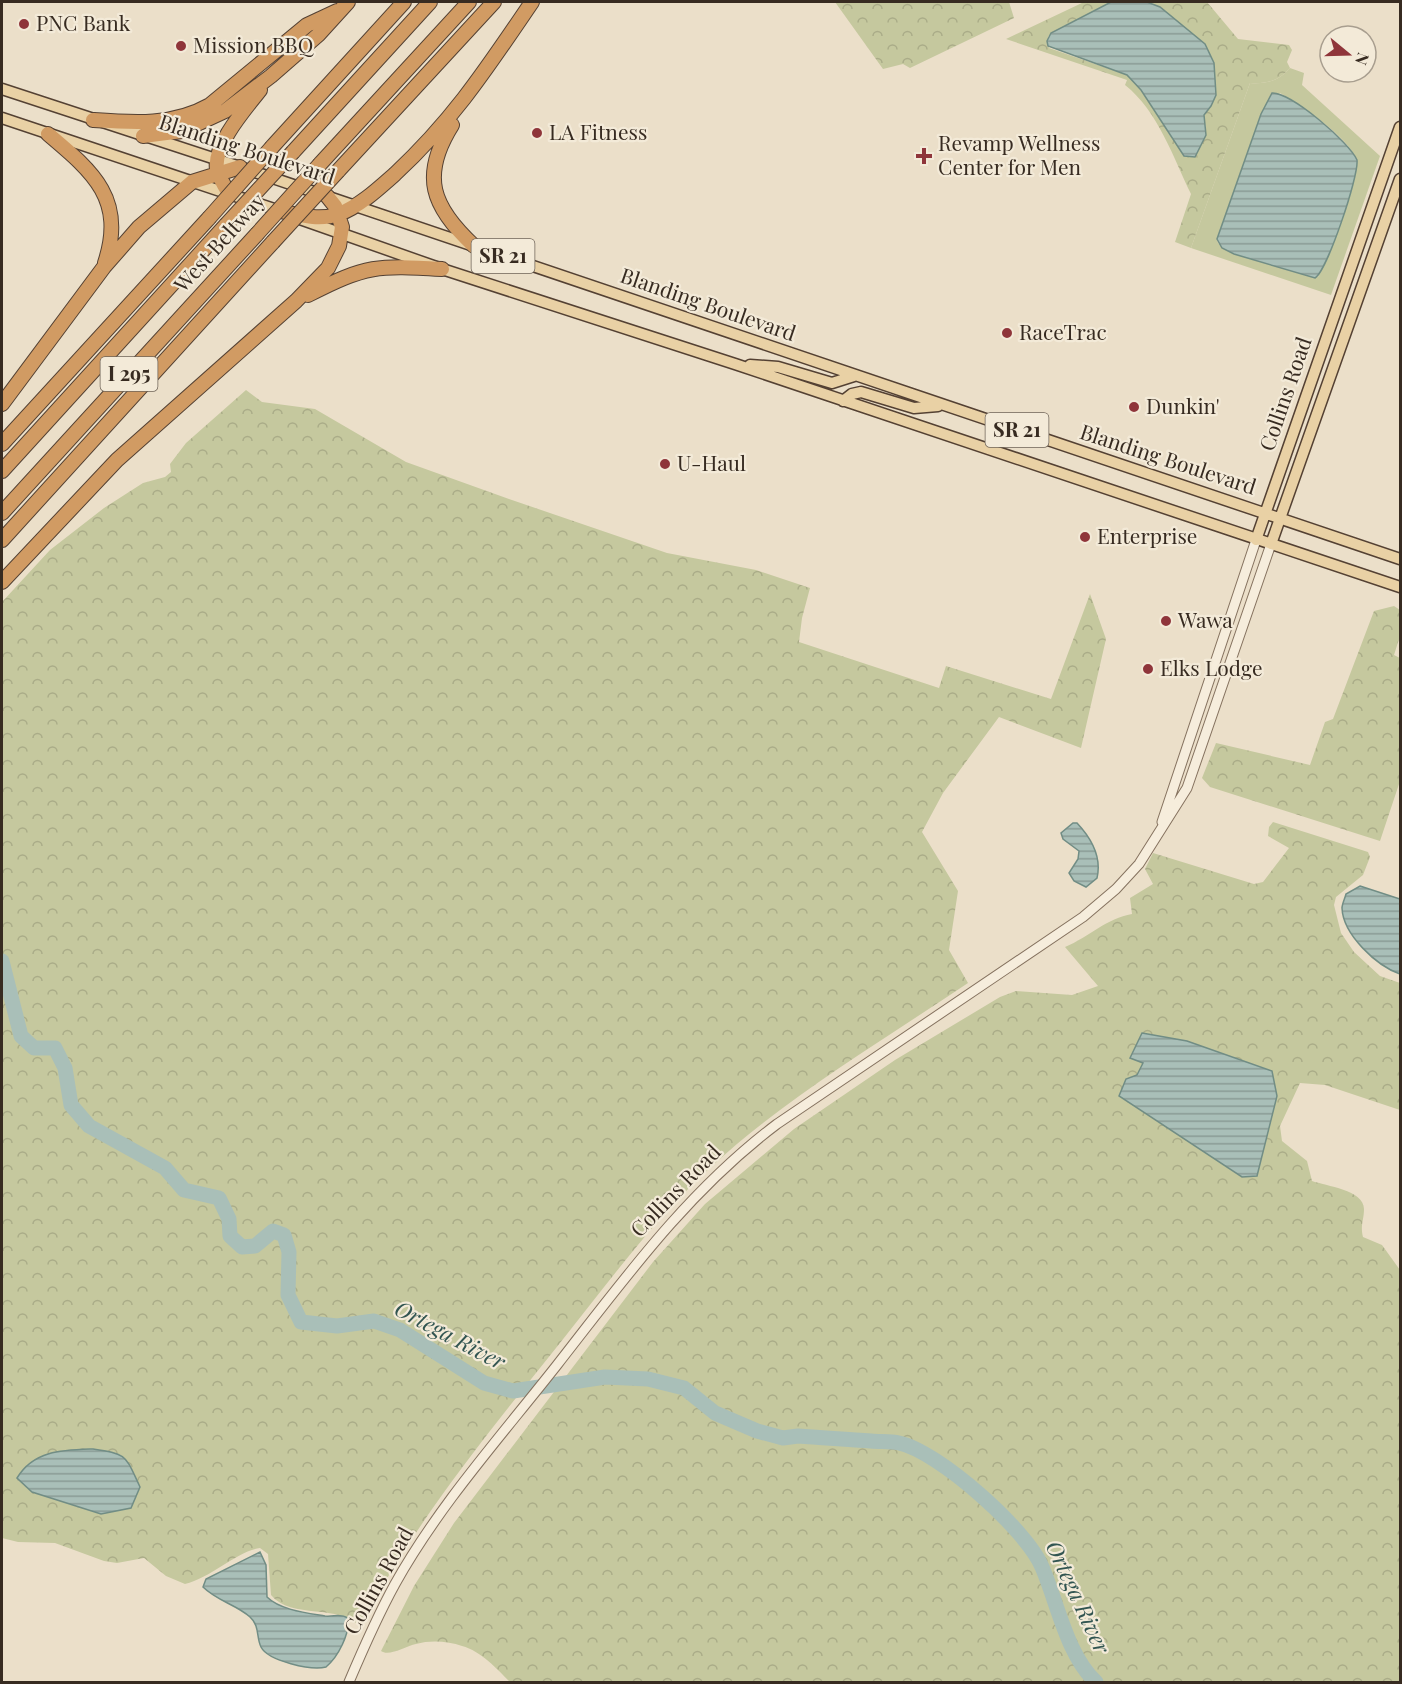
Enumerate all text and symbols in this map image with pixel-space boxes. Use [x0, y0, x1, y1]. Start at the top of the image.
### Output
place label: PNC Bank [36, 8, 131, 36]
marker: PNC Bank [17, 17, 31, 31]
north arrow [1318, 24, 1378, 84]
place label: Mission BBQ [193, 30, 315, 58]
marker: Mission BBQ [174, 39, 188, 53]
text: N [1351, 50, 1374, 68]
street label: Blanding Boulevard [156, 106, 339, 190]
place label: LA Fitness [549, 117, 647, 145]
marker: LA Fitness [530, 126, 544, 140]
place label: Revamp Wellness Center for Men [938, 128, 1100, 180]
marker: Revamp Wellness Center for Men [915, 147, 933, 165]
street label: West Beltway [166, 186, 271, 298]
road number: SR 21 [472, 239, 534, 273]
street label: Blanding Boulevard [617, 260, 800, 346]
place label: RaceTrac [1019, 317, 1107, 345]
marker: RaceTrac [1000, 326, 1014, 340]
street label: Collins Road [1252, 333, 1317, 454]
road number: I 295 [100, 357, 158, 391]
place label: Dunkin' [1146, 391, 1220, 419]
marker: Dunkin' [1127, 400, 1141, 414]
road number: SR 21 [986, 413, 1048, 447]
street label: Blanding Boulevard [1077, 416, 1260, 500]
place label: U-Haul [677, 448, 746, 476]
marker: U-Haul [658, 457, 672, 471]
place label: Enterprise [1097, 521, 1197, 549]
marker: Enterprise [1078, 530, 1092, 544]
place label: Wawa [1177, 605, 1233, 633]
marker: Wawa [1159, 614, 1173, 628]
place label: Elks Lodge [1160, 653, 1263, 681]
marker: Elks Lodge [1141, 662, 1155, 676]
street label: Collins Road [623, 1137, 726, 1242]
water label: Ortega River [390, 1292, 511, 1376]
street label: Collins Road [336, 1521, 418, 1639]
water label: Ortega River [1040, 1535, 1118, 1658]

